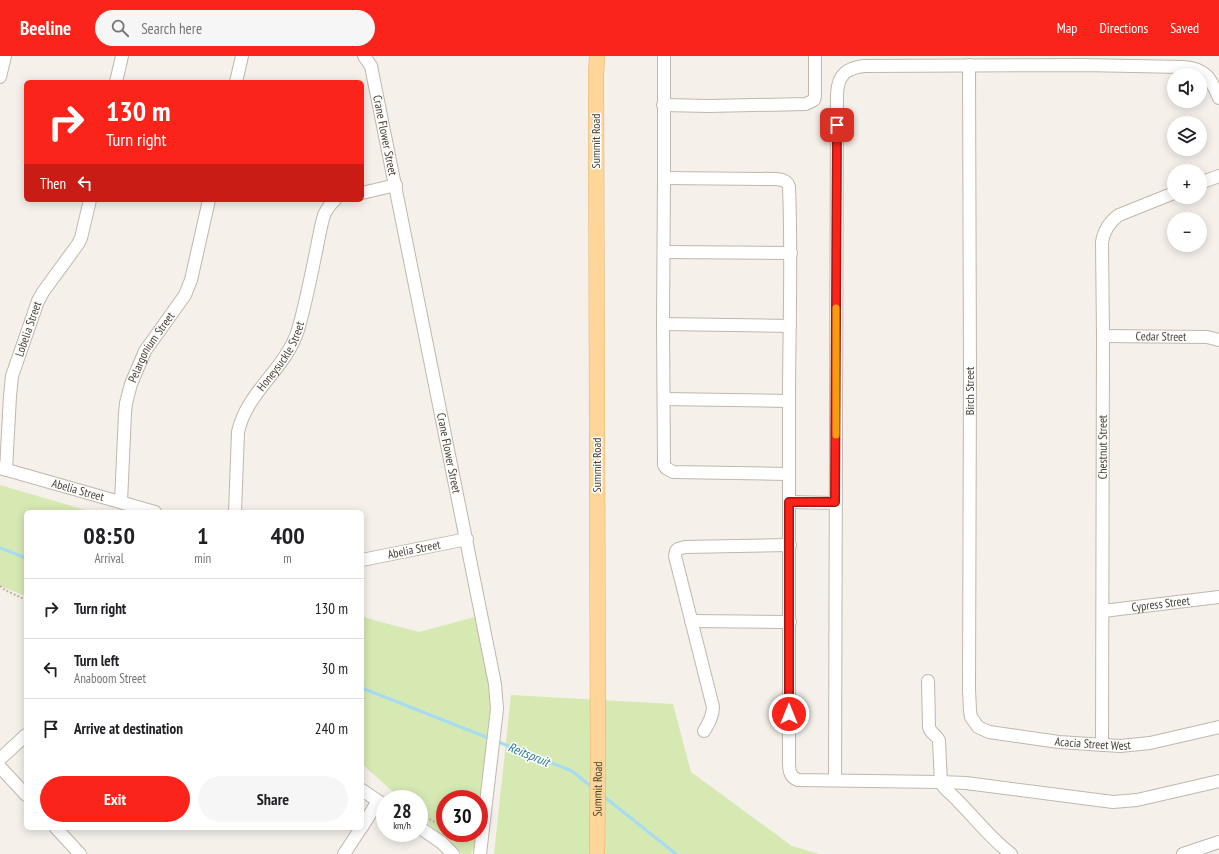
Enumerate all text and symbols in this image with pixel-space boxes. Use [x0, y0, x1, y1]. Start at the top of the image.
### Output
search box [95, 10, 375, 46]
text: Beeline [20, 16, 71, 40]
icon: search [109, 17, 131, 39]
text: Search here [141, 19, 202, 38]
text: Map [1057, 19, 1077, 37]
text: Directions [1099, 19, 1148, 37]
text: Saved [1170, 19, 1199, 37]
map controls [1167, 68, 1207, 252]
button: sound [1167, 68, 1207, 108]
text: 130 m [106, 92, 170, 129]
street label: Crane Flower Street [370, 94, 401, 178]
icon: right [40, 96, 92, 148]
pin [820, 108, 854, 142]
street label: Summit Road [588, 114, 603, 168]
icon: arrive [826, 114, 848, 136]
button: layers [1167, 116, 1207, 156]
text: Turn right [106, 128, 166, 151]
button: + [1167, 164, 1207, 204]
icon: left [74, 172, 96, 194]
text: Then [40, 174, 66, 193]
button: − [1167, 212, 1207, 252]
street label: Lobelia Street [11, 299, 45, 358]
street label: Pelargonium Street [125, 308, 178, 385]
street label: Honeysuckle Street [253, 319, 307, 394]
street label: Cedar Street [1135, 328, 1187, 344]
street label: Birch Street [962, 366, 977, 415]
street label: Crane Flower Street [434, 411, 465, 495]
street label: Chestnut Street [1095, 414, 1110, 479]
street label: Summit Road [589, 438, 604, 492]
street label: Abelia Street [50, 475, 107, 504]
text: 08:50 [83, 520, 135, 551]
text: 1 [197, 520, 208, 551]
text: 400 [270, 520, 305, 551]
street label: Abelia Street [386, 536, 442, 562]
text: Arrival [94, 550, 124, 567]
text: min [194, 550, 211, 567]
text: m [283, 550, 292, 567]
street label: Cypress Street [1130, 593, 1191, 615]
icon: right [40, 598, 62, 620]
text: Turn right [74, 599, 126, 618]
text: 130 m [315, 599, 348, 618]
text: Turn left [74, 651, 119, 670]
icon: left [40, 658, 62, 680]
text: 30 m [322, 659, 348, 678]
text: Anaboom Street [74, 670, 146, 687]
position arrow [768, 693, 810, 735]
icon: arrive [40, 718, 62, 740]
text: Arrive at destination [74, 719, 183, 738]
text: 240 m [315, 719, 348, 738]
street label: Acacia Street West [1054, 733, 1132, 753]
water label: Reitspruit [506, 738, 553, 771]
street label: Summit Road [589, 761, 605, 817]
button: Exit [40, 776, 190, 822]
button: Share [198, 776, 348, 822]
speed limit sign: 30 [436, 790, 488, 842]
text: 28 [392, 798, 412, 824]
text: km/h [393, 819, 411, 832]

